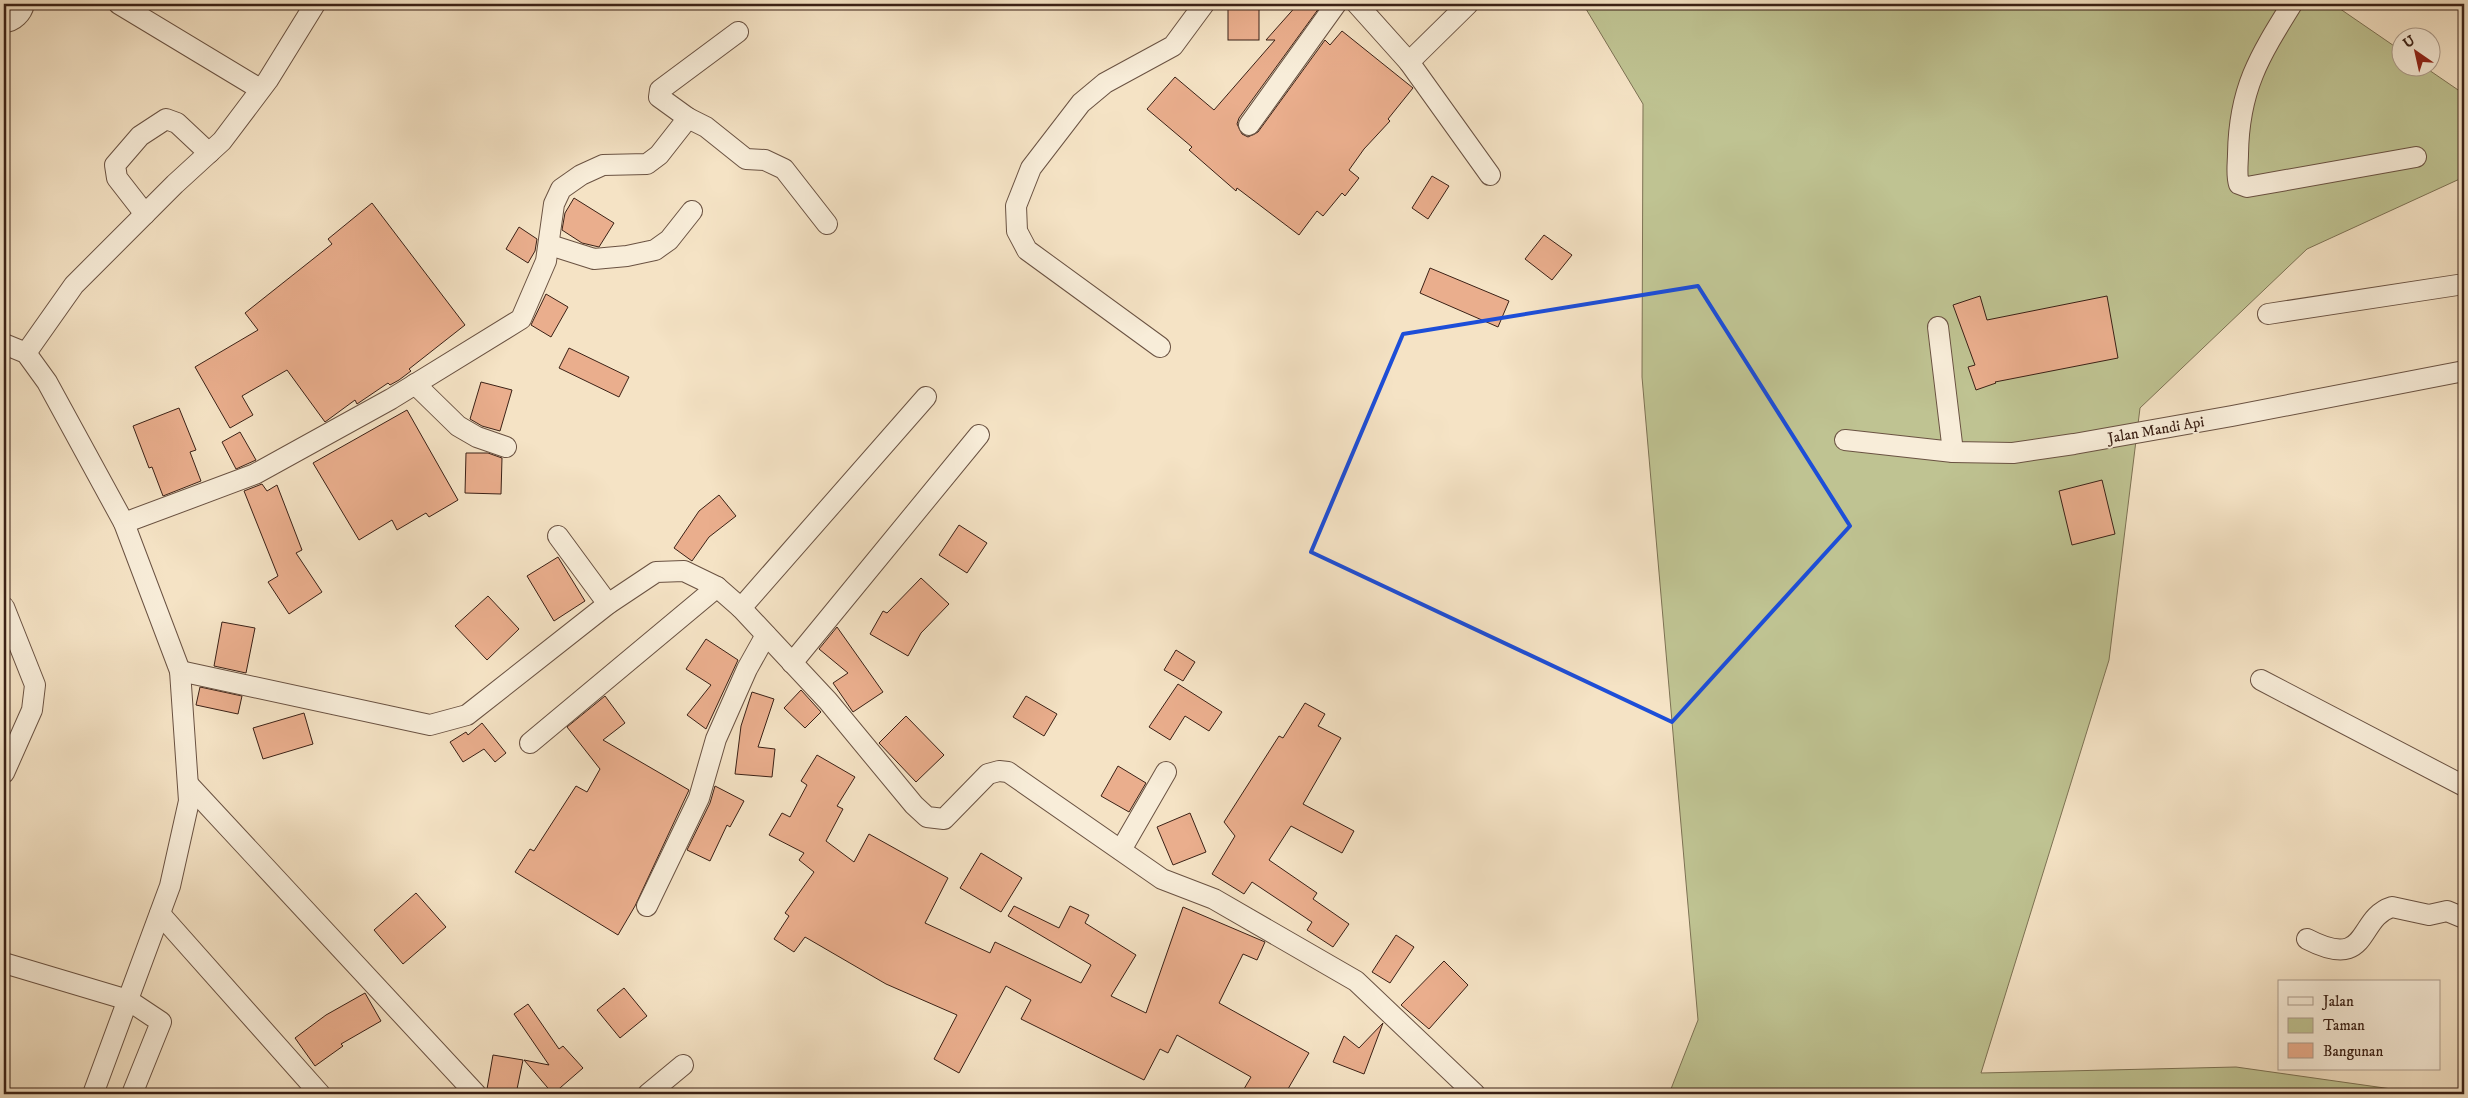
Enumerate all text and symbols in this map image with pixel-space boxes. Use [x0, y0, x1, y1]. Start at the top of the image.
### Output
north arrow [2390, 28, 2440, 78]
text: U [2400, 31, 2419, 53]
street label: Jalan Mandi Api [2104, 412, 2206, 448]
legend [2278, 980, 2440, 1070]
text: Jalan [2321, 992, 2354, 1011]
text: Taman [2323, 1016, 2365, 1035]
text: Bangunan [2323, 1042, 2383, 1061]

